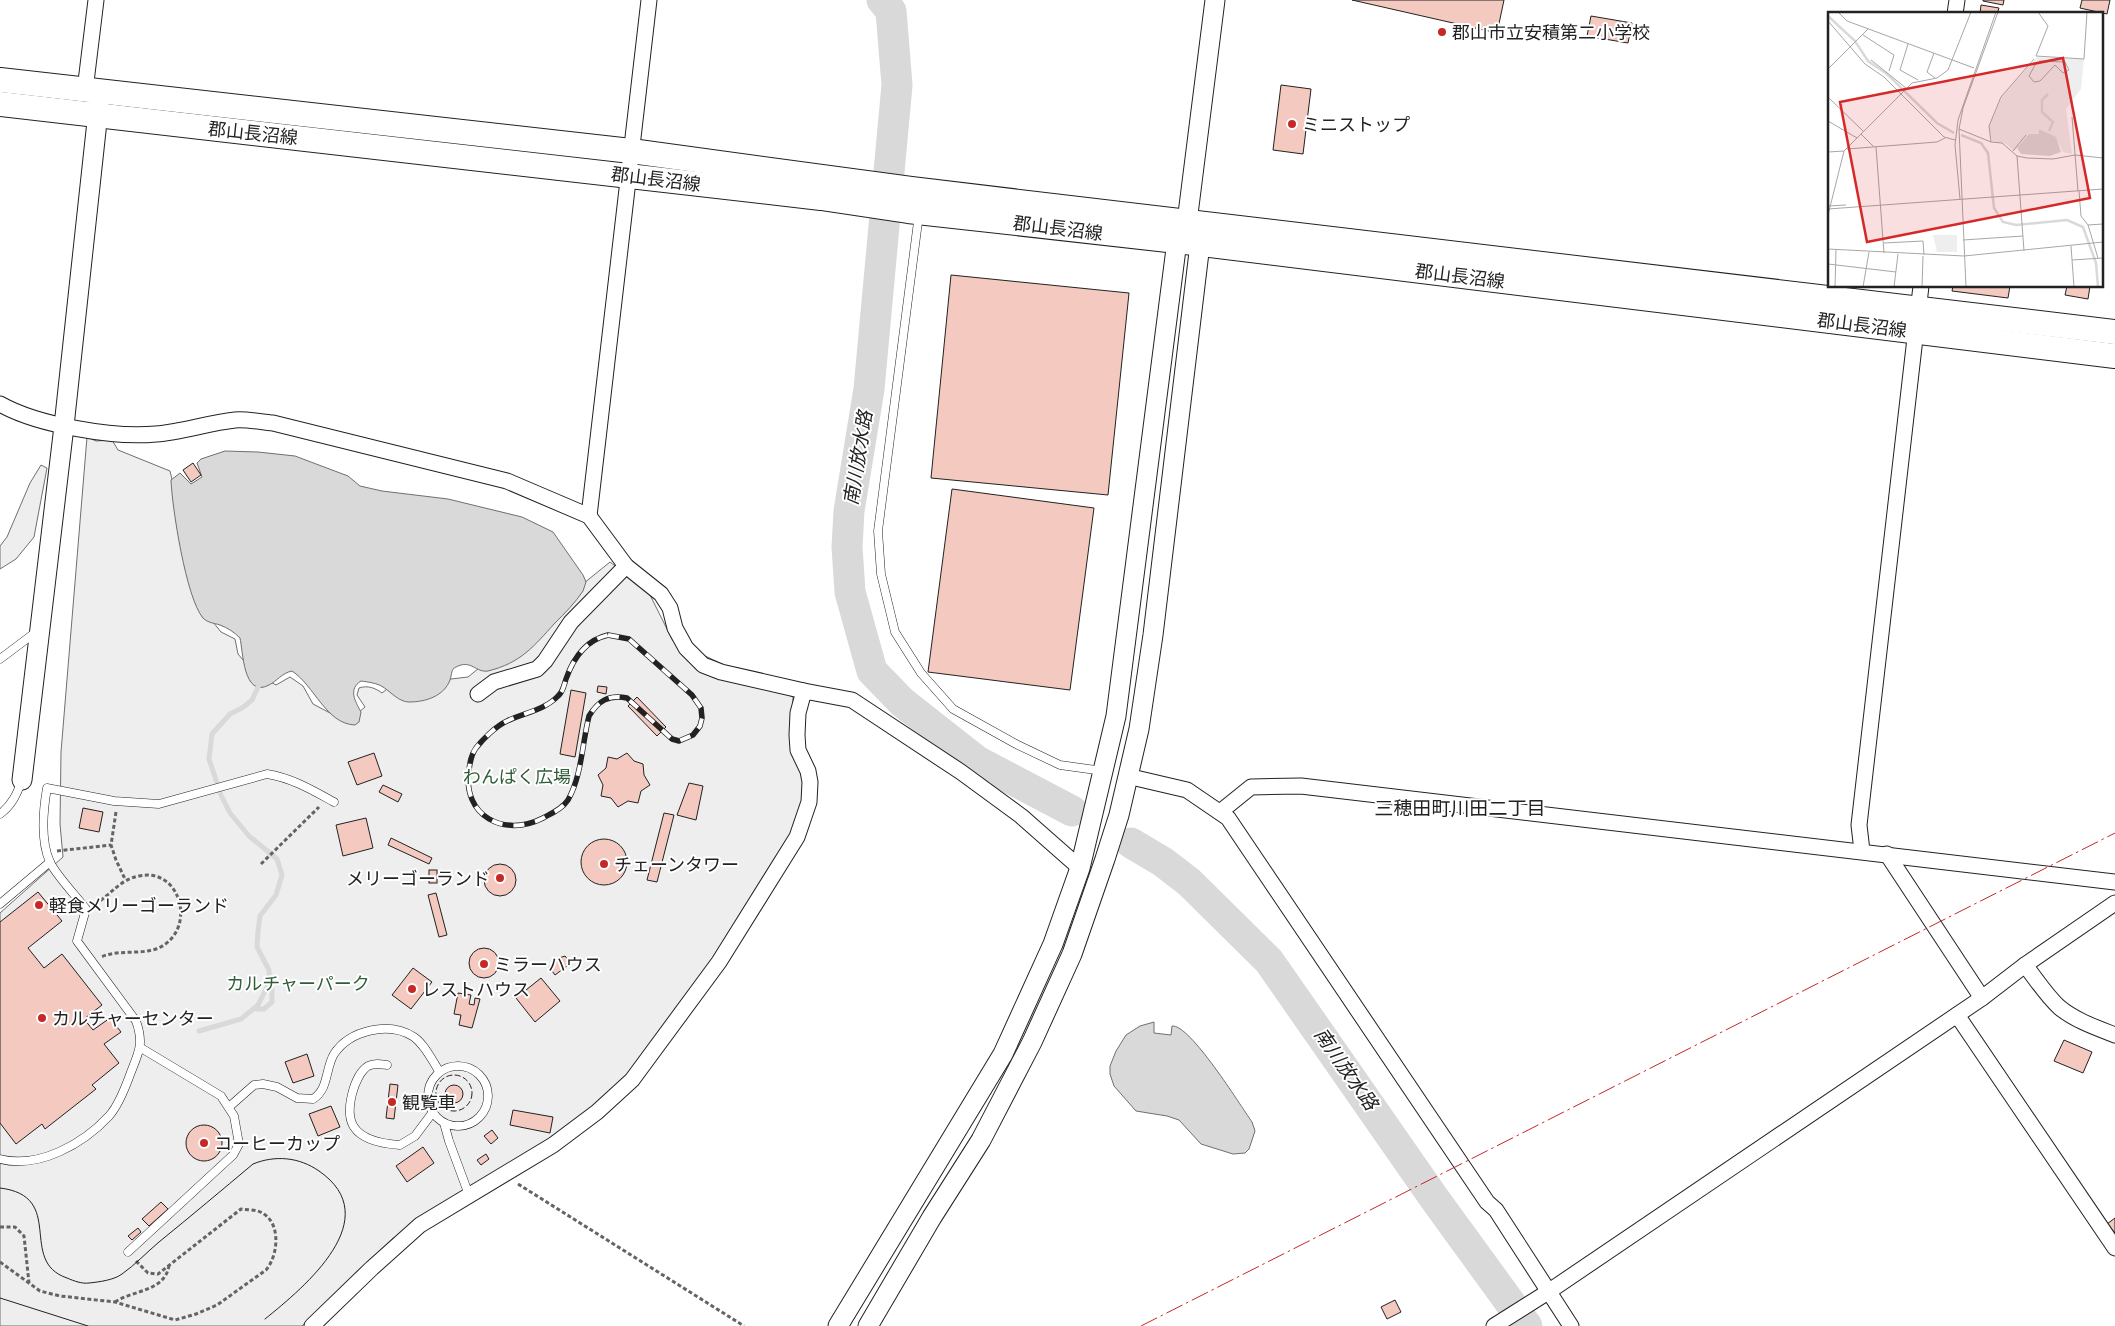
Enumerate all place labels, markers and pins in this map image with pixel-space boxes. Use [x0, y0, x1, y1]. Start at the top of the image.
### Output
place label: 郡山市立安積第二小学校 [1452, 22, 1650, 43]
marker: 郡山市立安積第二小学校 [1436, 26, 1448, 38]
place label: ミニストップ [1302, 114, 1410, 135]
marker: ミニストップ [1286, 118, 1298, 130]
place label: チェーンタワー [614, 854, 739, 875]
marker: チェーンタワー [598, 858, 610, 870]
place label: メリーゴーランド [346, 868, 490, 889]
marker: メリーゴーランド [494, 872, 506, 884]
place label: 軽食メリーゴーランド [49, 895, 229, 916]
marker: 軽食メリーゴーランド [33, 899, 45, 911]
place label: ミラーハウス [494, 954, 602, 975]
marker: ミラーハウス [478, 958, 490, 970]
place label: レストハウス [422, 979, 530, 1000]
marker: レストハウス [406, 983, 418, 995]
place label: カルチャーセンター [52, 1008, 214, 1029]
marker: カルチャーセンター [36, 1012, 48, 1024]
place label: 観覧車 [402, 1092, 456, 1113]
marker: 観覧車 [386, 1096, 398, 1108]
place label: コーヒーカップ [214, 1133, 340, 1154]
marker: コーヒーカップ [198, 1137, 210, 1149]

